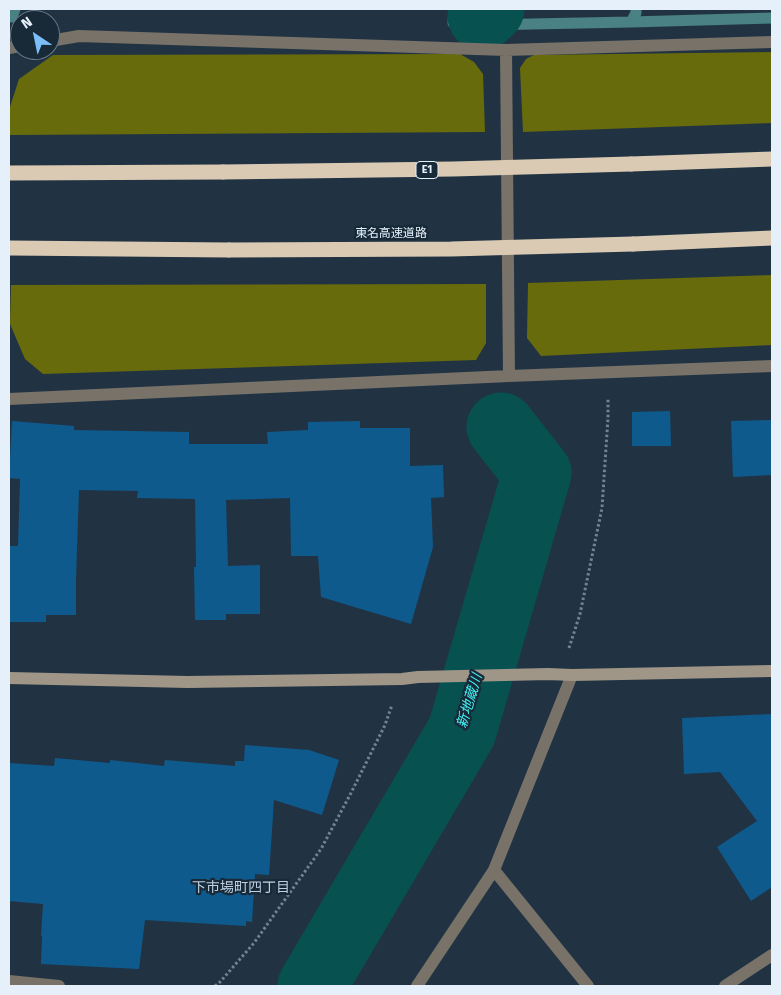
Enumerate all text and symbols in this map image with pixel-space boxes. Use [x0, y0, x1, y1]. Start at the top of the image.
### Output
north arrow [10, 10, 60, 60]
text: N [18, 13, 35, 33]
road number: E1 [416, 162, 438, 178]
street label: 東名高速道路 [355, 227, 427, 241]
water label: 新地蔵川 [454, 672, 486, 730]
district label: 下市場町四丁目 [192, 880, 290, 896]

